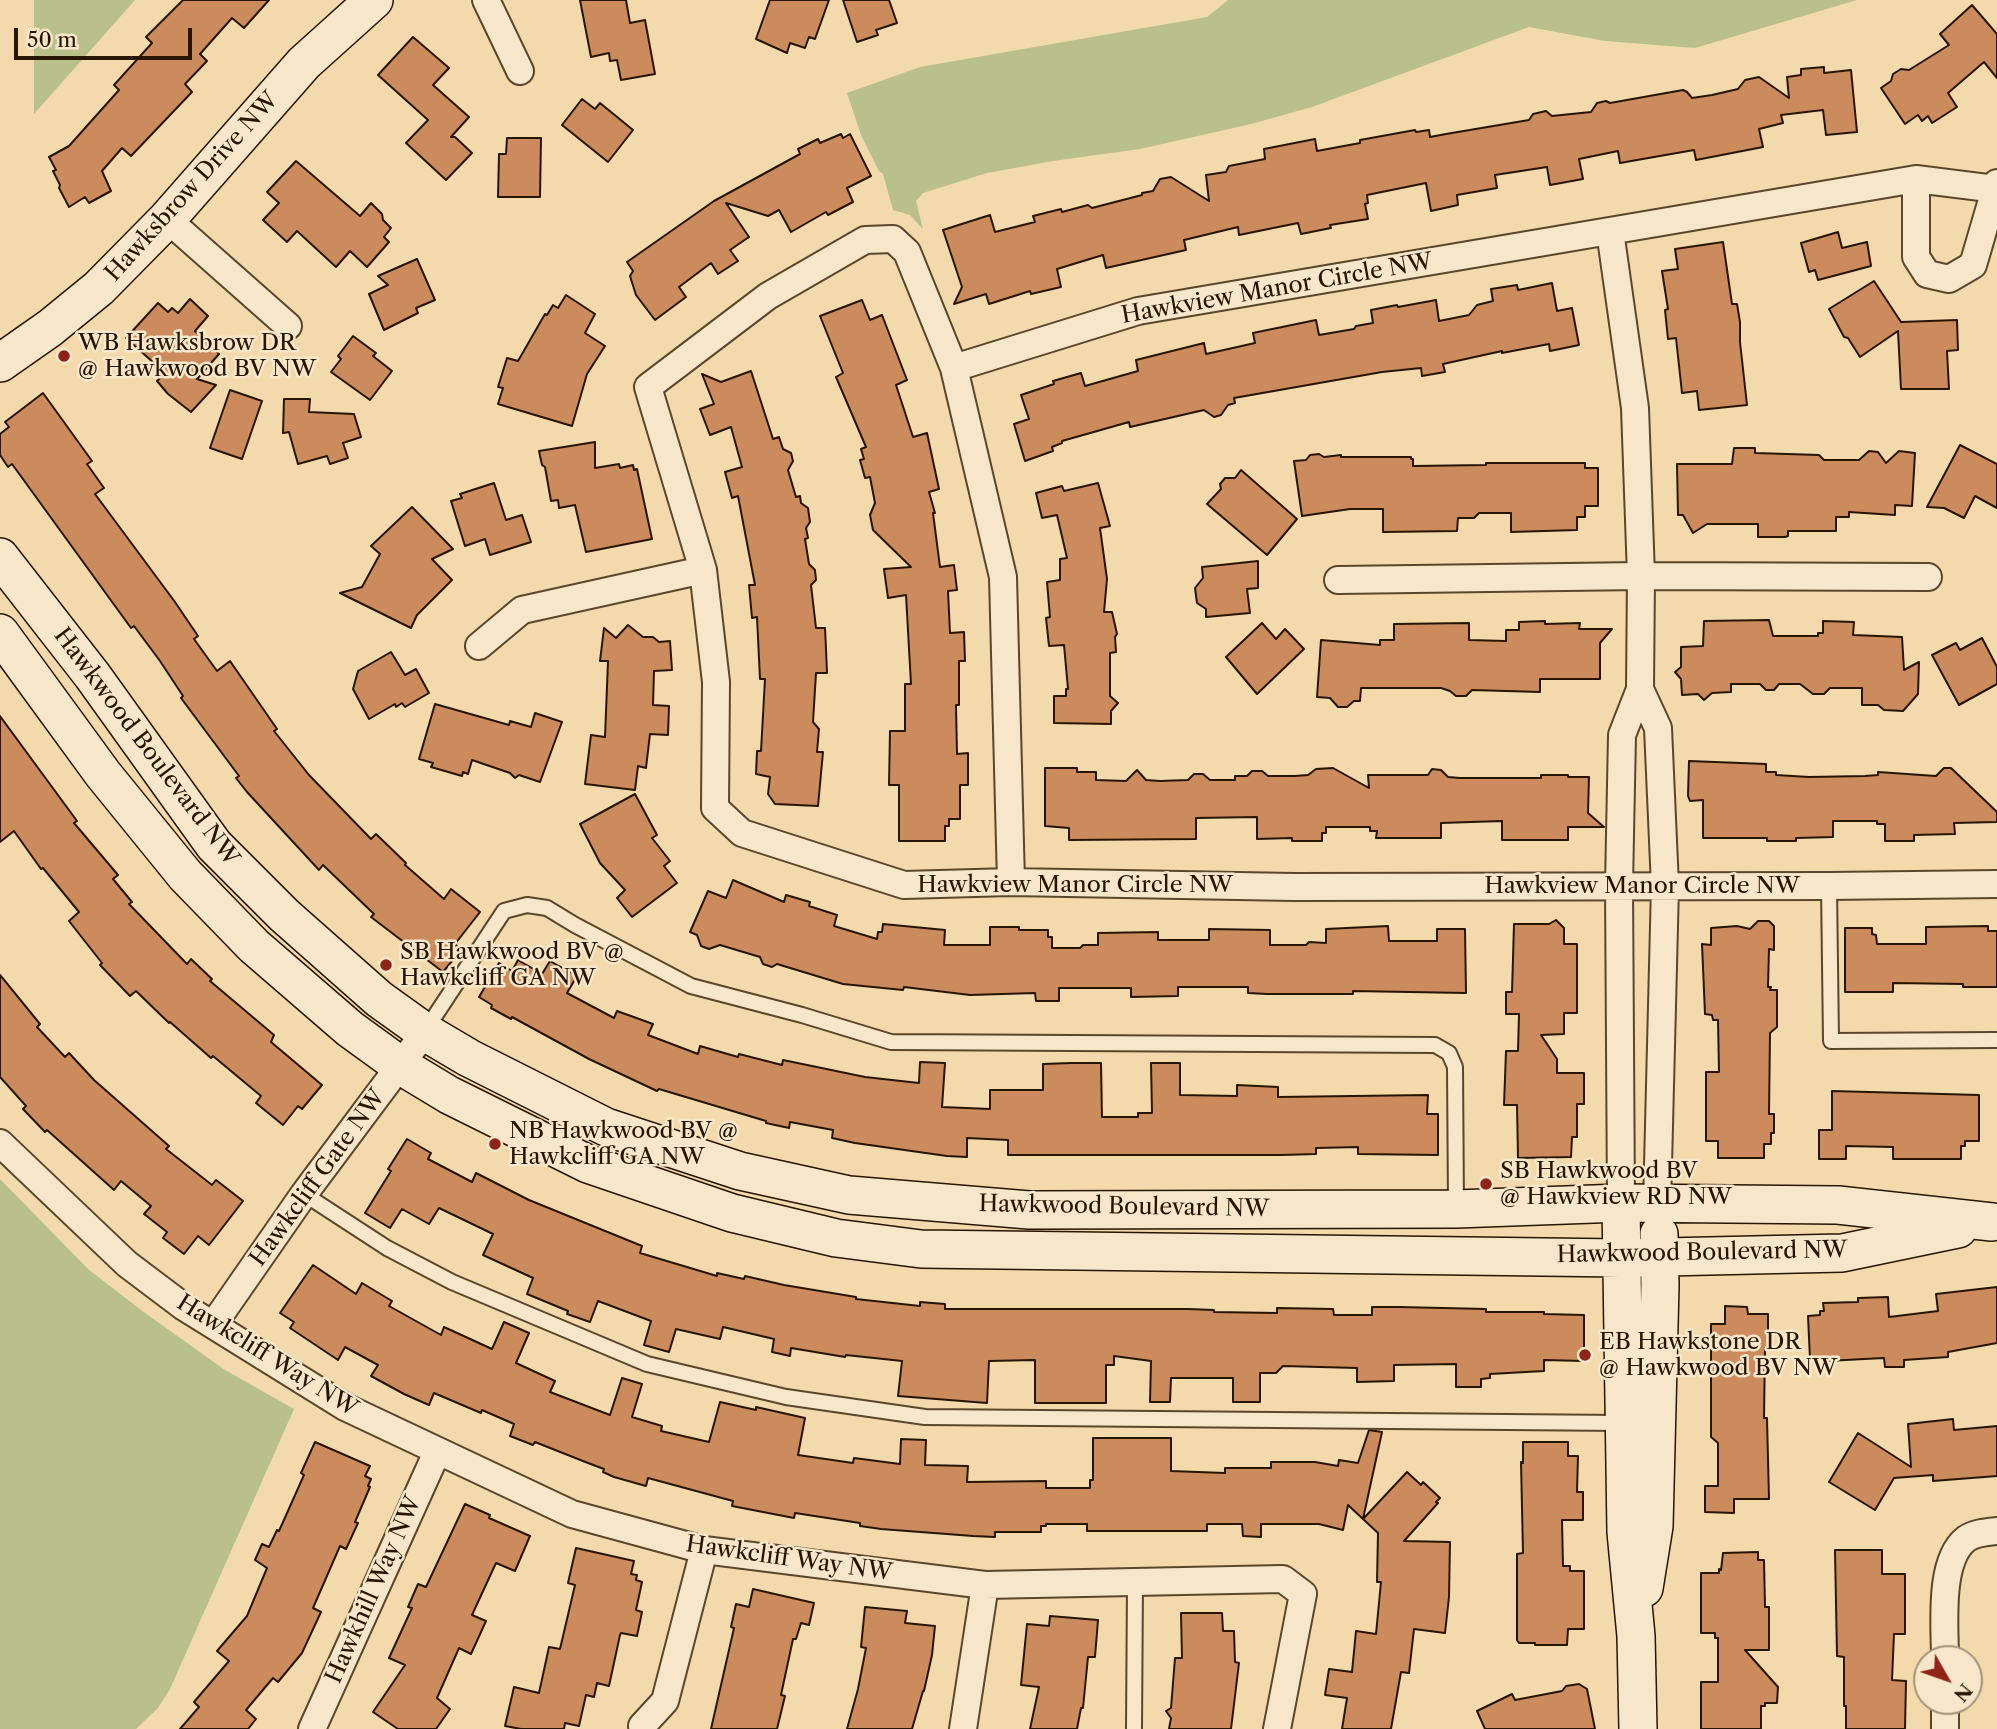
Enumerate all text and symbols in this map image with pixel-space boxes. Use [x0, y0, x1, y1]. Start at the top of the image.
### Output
scale bar [18, 14, 196, 58]
text: 50 m [27, 27, 77, 52]
street label: Hawksbrow Drive NW [100, 87, 284, 287]
street label: Hawkview Manor Circle NW [1119, 248, 1435, 330]
place label: WB Hawksbrow DR @ Hawkwood BV NW [78, 329, 316, 383]
marker: WB Hawksbrow DR @ Hawkwood BV NW [56, 348, 72, 364]
street label: Hawkwood Boulevard NW [47, 623, 245, 871]
street label: Hawkview Manor Circle NW [917, 871, 1233, 899]
street label: Hawkview Manor Circle NW [1484, 872, 1800, 900]
place label: SB Hawkwood BV @ Hawkcliff GA NW [400, 938, 624, 992]
marker: SB Hawkwood BV @ Hawkcliff GA NW [378, 957, 394, 973]
street label: Hawkcliff Gate NW [244, 1084, 392, 1272]
place label: NB Hawkwood BV @ Hawkcliff GA NW [509, 1117, 738, 1171]
marker: NB Hawkwood BV @ Hawkcliff GA NW [487, 1136, 503, 1152]
place label: SB Hawkwood BV @ Hawkview RD NW [1500, 1157, 1732, 1211]
marker: SB Hawkwood BV @ Hawkview RD NW [1478, 1176, 1494, 1192]
street label: Hawkwood Boulevard NW [978, 1191, 1270, 1223]
street label: Hawkwood Boulevard NW [1556, 1237, 1848, 1269]
street label: Hawkcliff Way NW [171, 1289, 363, 1423]
place label: EB Hawkstone DR @ Hawkwood BV NW [1599, 1328, 1837, 1382]
marker: EB Hawkstone DR @ Hawkwood BV NW [1577, 1347, 1593, 1363]
street label: Hawkhill Way NW [320, 1492, 428, 1688]
street label: Hawkcliff Way NW [684, 1531, 894, 1587]
north arrow [1913, 1645, 1983, 1715]
text: N [1949, 1679, 1977, 1706]

